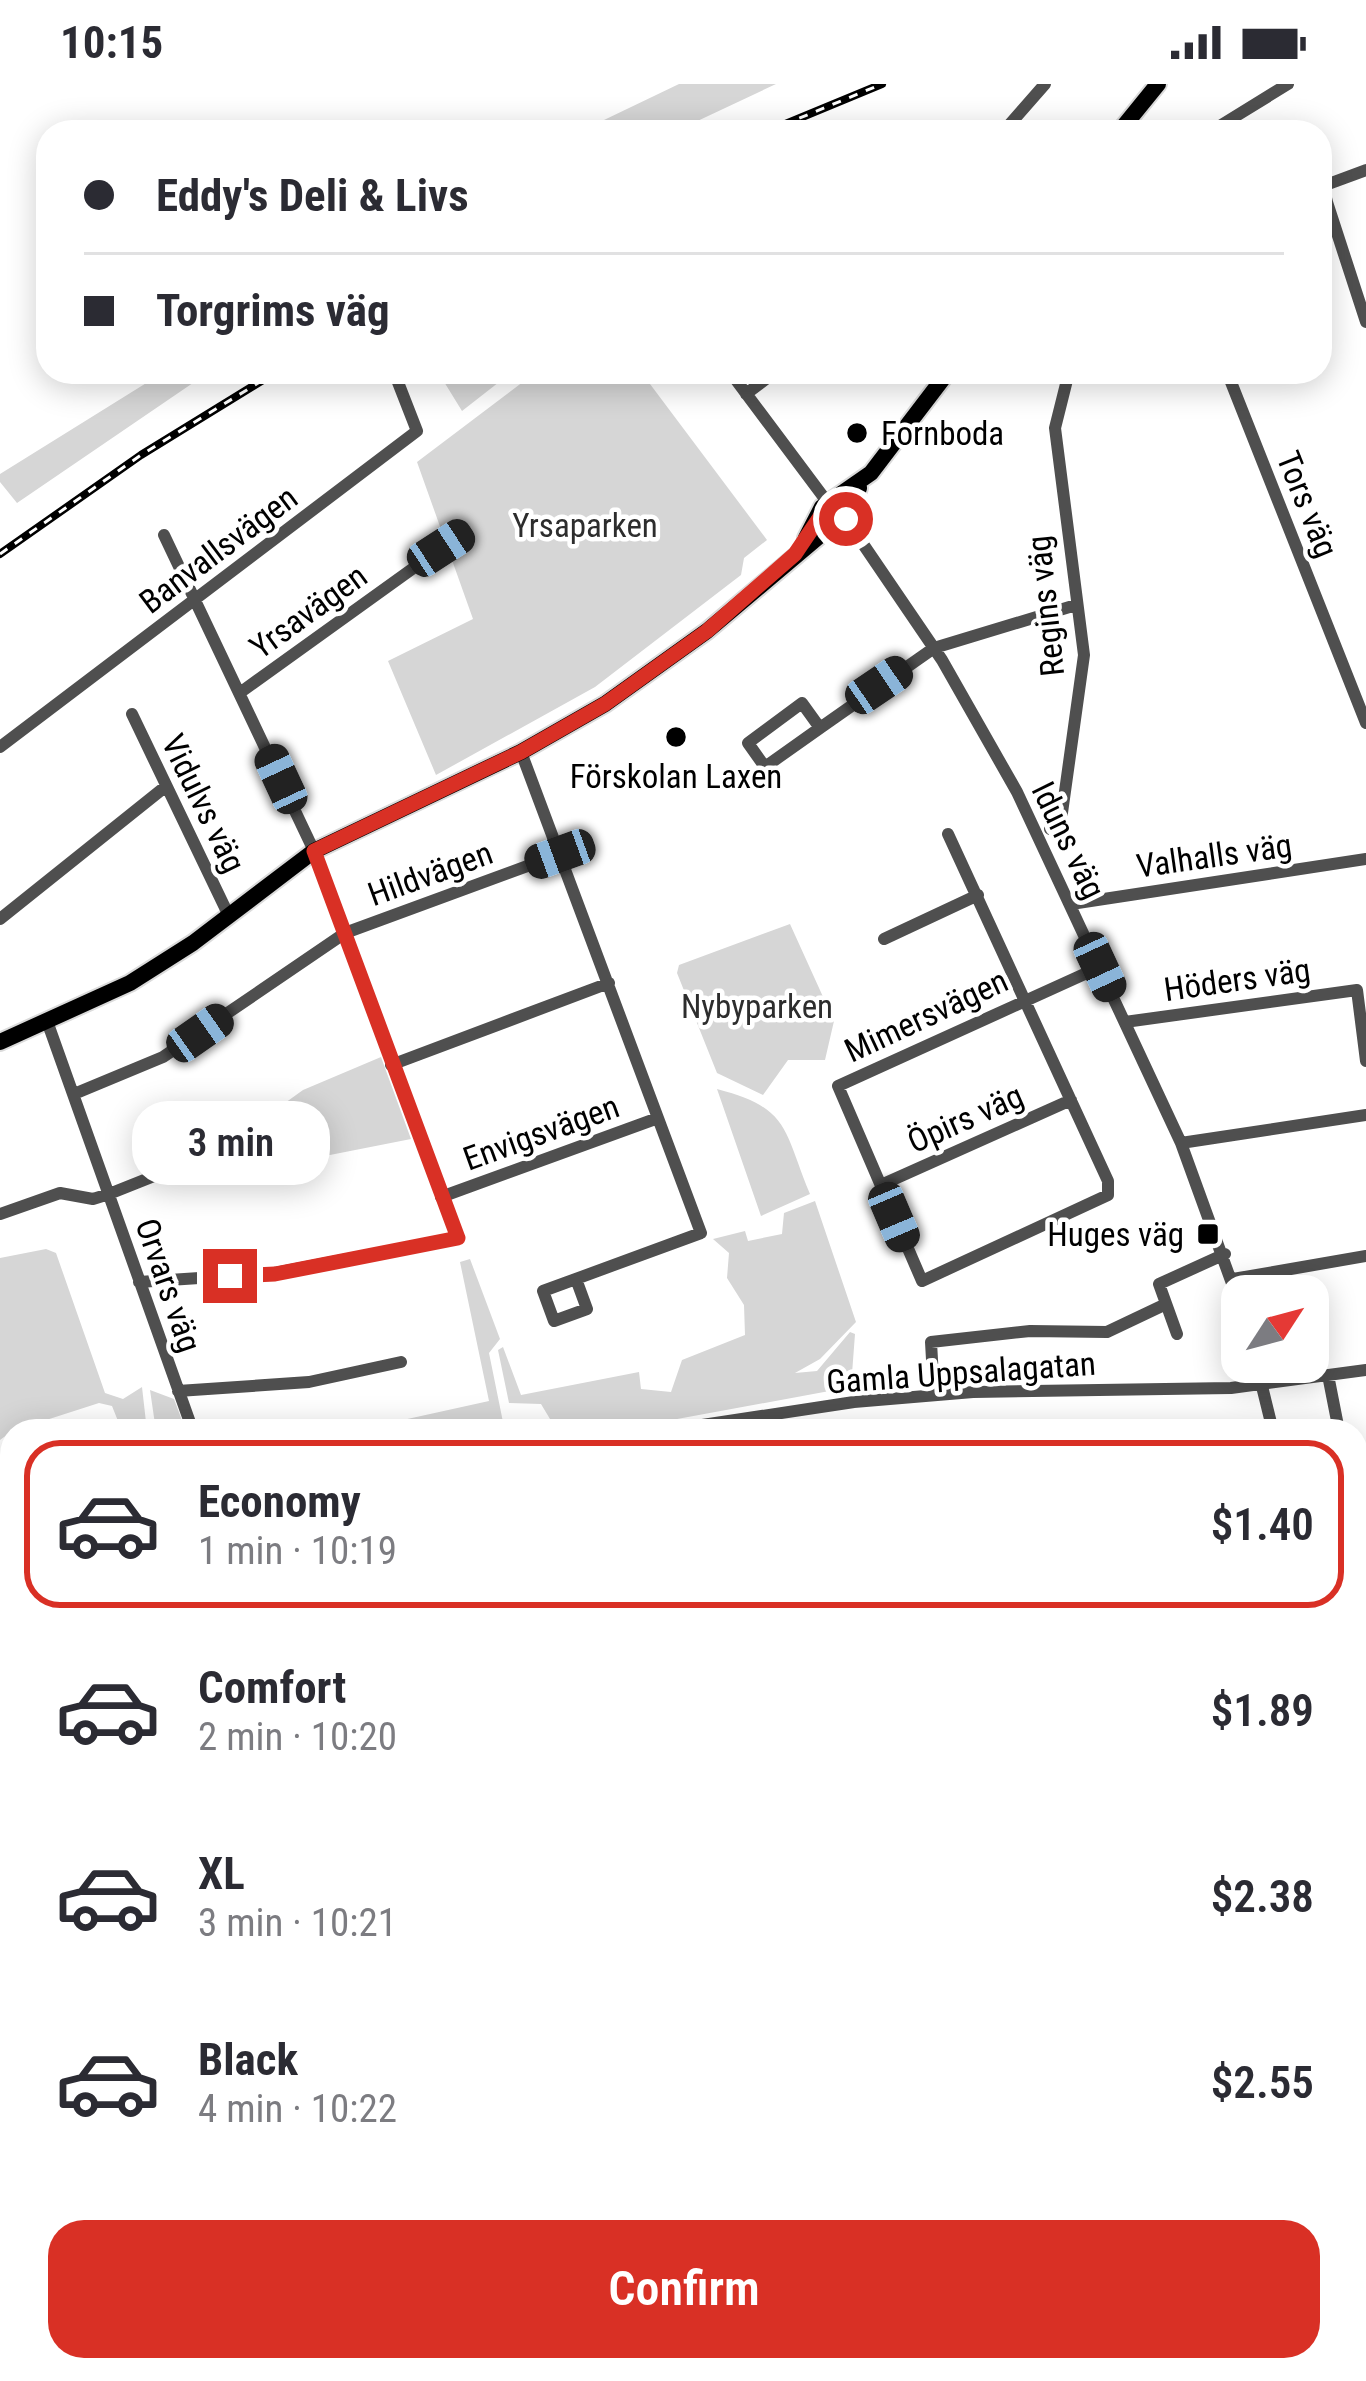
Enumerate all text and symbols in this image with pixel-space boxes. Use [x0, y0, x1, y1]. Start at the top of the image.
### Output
text: 10:15 [60, 16, 163, 69]
text: Eddy's Deli & Livs [156, 169, 469, 222]
text: Torgrims väg [156, 284, 390, 337]
place label: Fornboda [881, 414, 1004, 453]
marker: Fornboda [844, 420, 870, 446]
street label: Tors väg [1269, 446, 1346, 563]
street label: Banvallsvägen [132, 478, 305, 621]
route start [819, 492, 873, 546]
park label: Yrsaparken [512, 506, 658, 545]
car [401, 513, 481, 583]
street label: Regins väg [1019, 534, 1072, 678]
street label: Yrsavägen [242, 556, 374, 667]
car [839, 650, 919, 720]
marker: Förskolan Laxen [663, 724, 689, 750]
street label: Vidulvs väg [153, 728, 254, 879]
car [249, 739, 313, 819]
place label: Förskolan Laxen [570, 757, 782, 796]
street label: Iduns väg [1024, 775, 1114, 905]
car [520, 825, 600, 883]
street label: Valhalls väg [1134, 825, 1294, 886]
street label: Hildvägen [363, 833, 498, 914]
car [1068, 927, 1132, 1007]
street label: Höders väg [1161, 950, 1313, 1009]
street label: Mimersvägen [839, 961, 1014, 1070]
park label: Nybyparken [681, 987, 833, 1026]
car [160, 998, 240, 1068]
street label: Öpirs väg [901, 1076, 1029, 1161]
street label: Envigsvägen [458, 1086, 624, 1179]
callout: 3 min [131, 1102, 329, 1186]
text: 3 min [188, 1120, 274, 1166]
car [863, 1177, 925, 1257]
street label: Orvars väg [128, 1213, 210, 1357]
place label: Huges väg [1047, 1215, 1184, 1254]
marker: Huges väg [1195, 1221, 1221, 1247]
route end [203, 1249, 257, 1303]
north arrow [1221, 1275, 1329, 1383]
map controls [1221, 1275, 1329, 1383]
street label: Gamla Uppsalagatan [825, 1344, 1097, 1401]
icon: car [54, 1470, 162, 1578]
text: Economy [198, 1475, 361, 1528]
text: $1.40 [1211, 1498, 1314, 1551]
text: 1 min · 10:19 [198, 1528, 397, 1574]
icon: car [54, 1656, 162, 1764]
text: Comfort [198, 1661, 346, 1714]
text: $1.89 [1211, 1684, 1314, 1737]
text: 2 min · 10:20 [198, 1714, 397, 1760]
icon: car [54, 1842, 162, 1950]
text: XL [198, 1847, 245, 1900]
text: $2.38 [1211, 1870, 1314, 1923]
text: 3 min · 10:21 [198, 1900, 397, 1946]
icon: car [54, 2028, 162, 2136]
text: Black [198, 2033, 298, 2086]
text: $2.55 [1211, 2056, 1314, 2109]
text: 4 min · 10:22 [198, 2086, 397, 2132]
button: Confirm [48, 2220, 1320, 2358]

